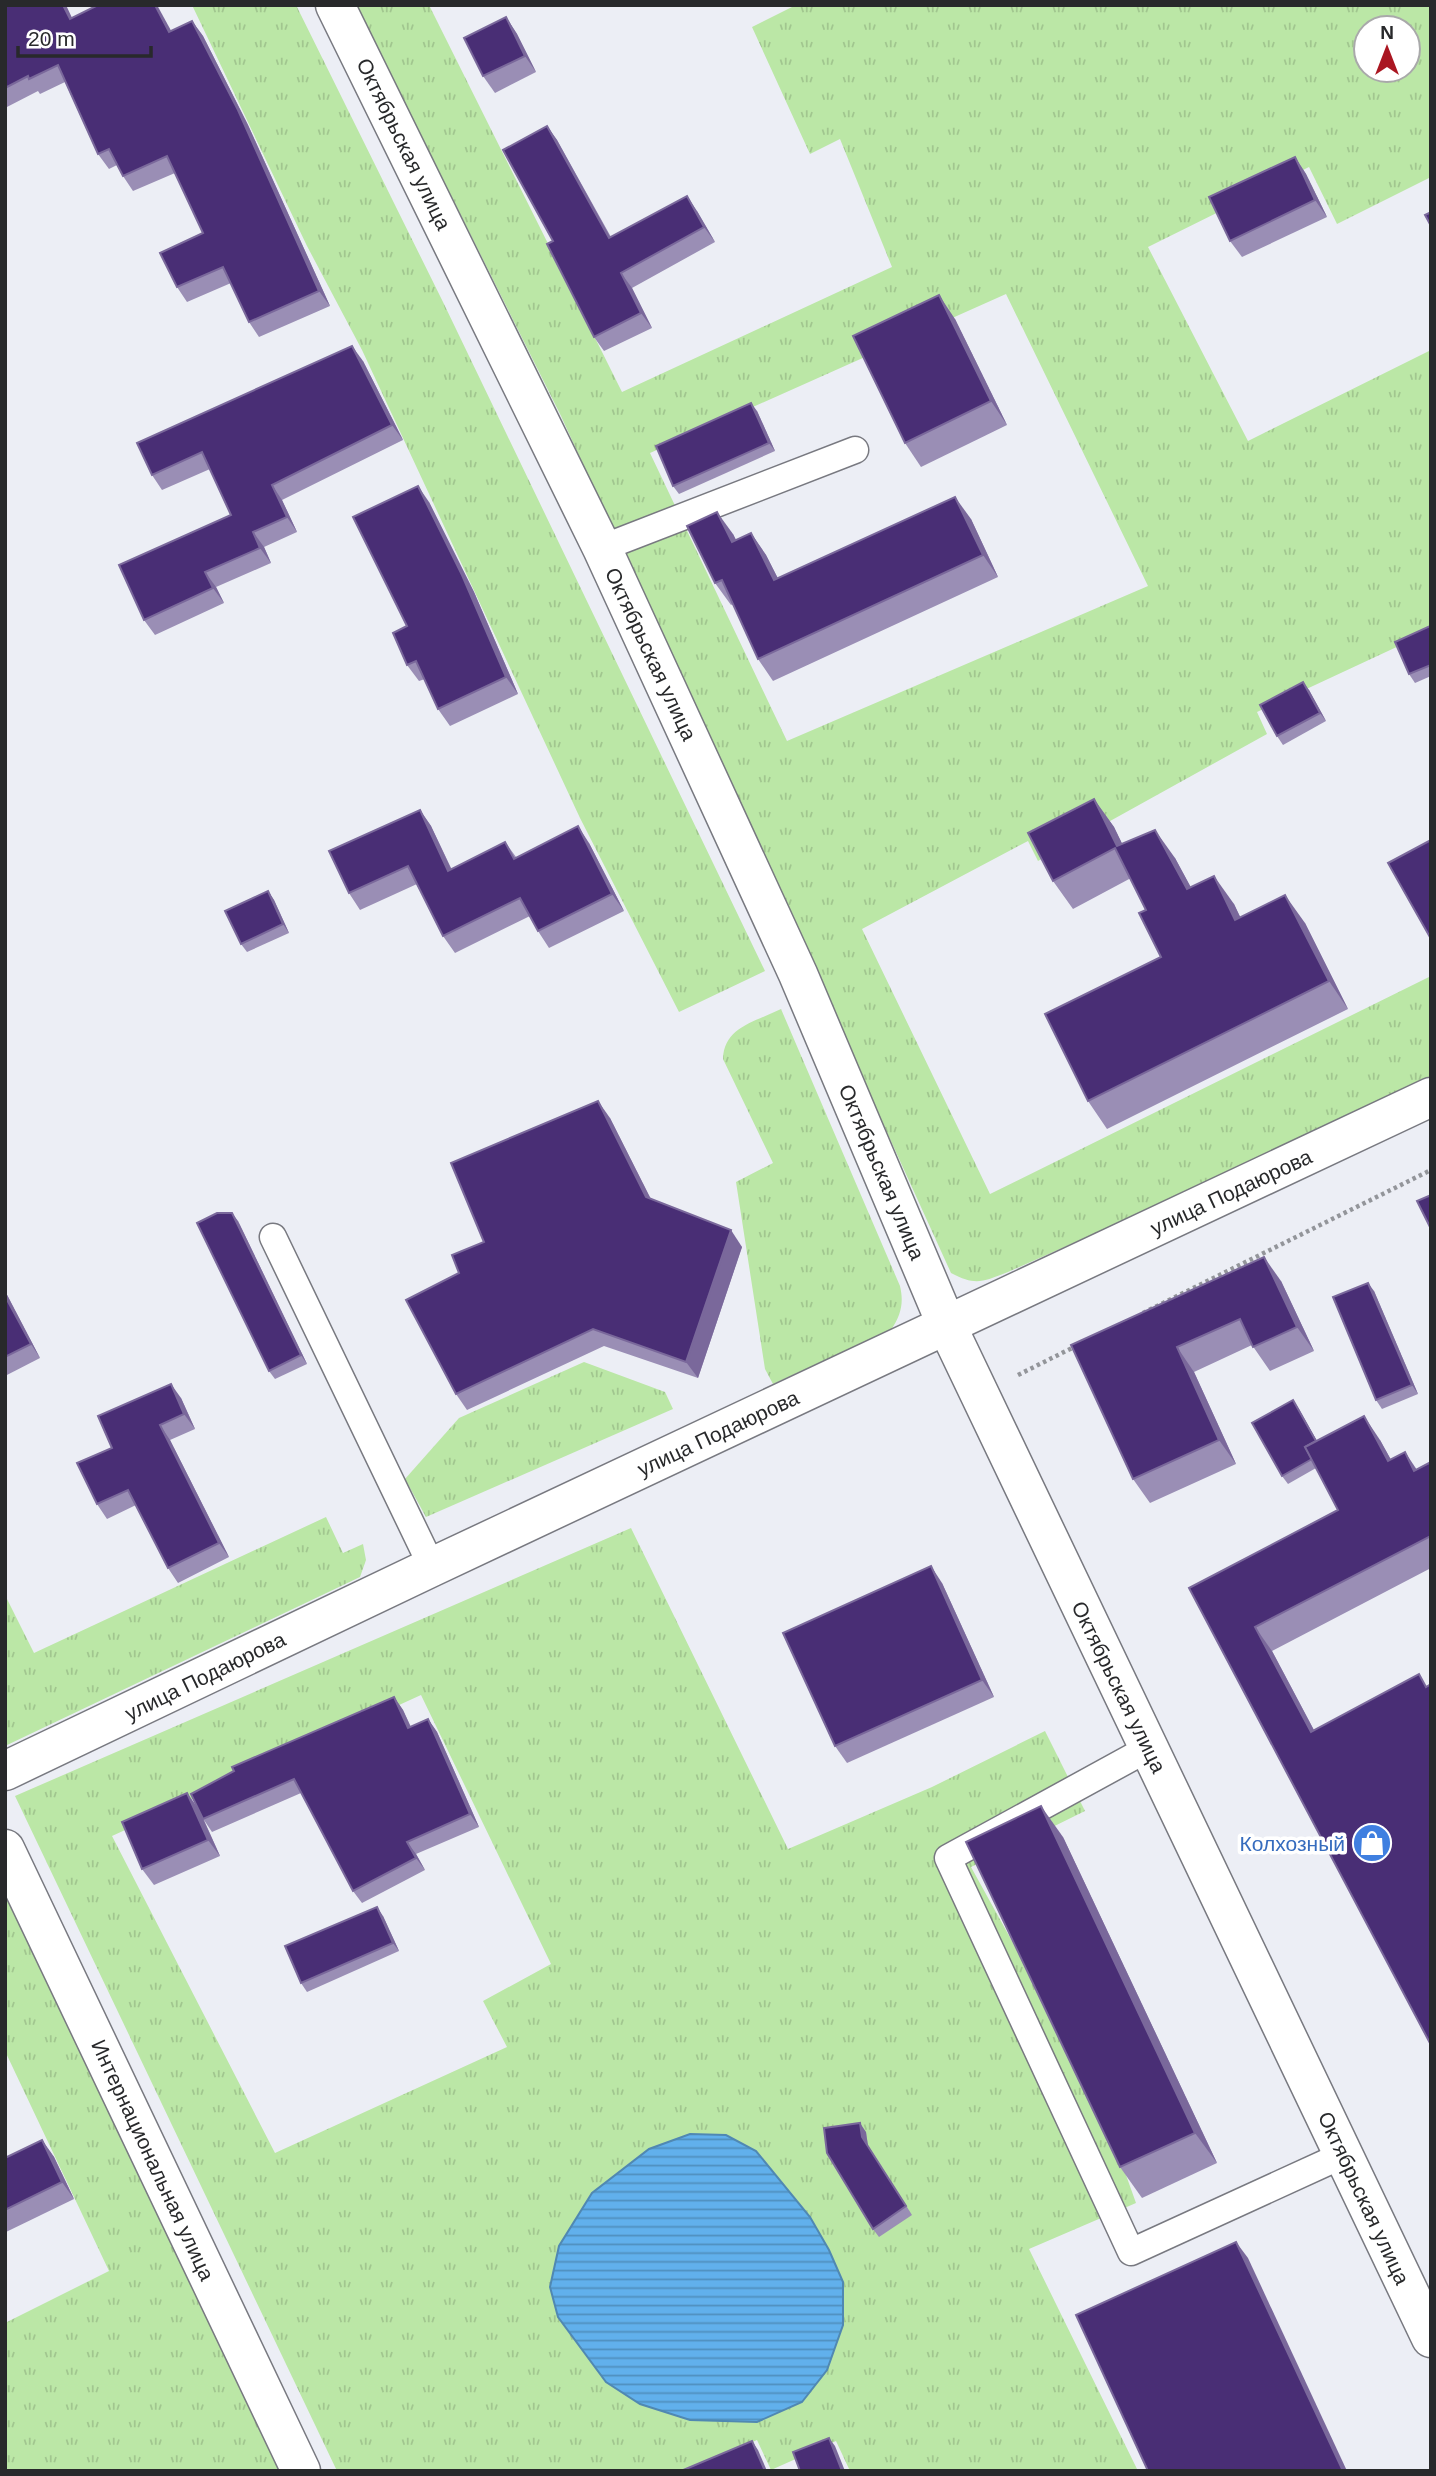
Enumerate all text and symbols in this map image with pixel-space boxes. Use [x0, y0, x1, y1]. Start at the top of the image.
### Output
scale bar [18, 14, 150, 58]
north arrow [1352, 14, 1422, 84]
text: N [1380, 22, 1394, 43]
text: 20 m [28, 27, 75, 50]
street label: Октябрьская улица [352, 54, 456, 234]
street label: Октябрьская улица [601, 564, 701, 744]
street label: Октябрьская улица [835, 1081, 929, 1263]
street label: улица Подаюрова [1147, 1144, 1316, 1240]
street label: улица Подаюрова [634, 1385, 803, 1481]
street label: Октябрьская улица [1067, 1597, 1171, 1777]
street label: улица Подаюрова [121, 1627, 289, 1725]
shop icon: Колхозный [1351, 1822, 1393, 1864]
place label: Колхозный [1240, 1832, 1345, 1855]
street label: Интернациональная улица [87, 2036, 219, 2284]
street label: Октябрьская улица [1314, 2108, 1414, 2288]

